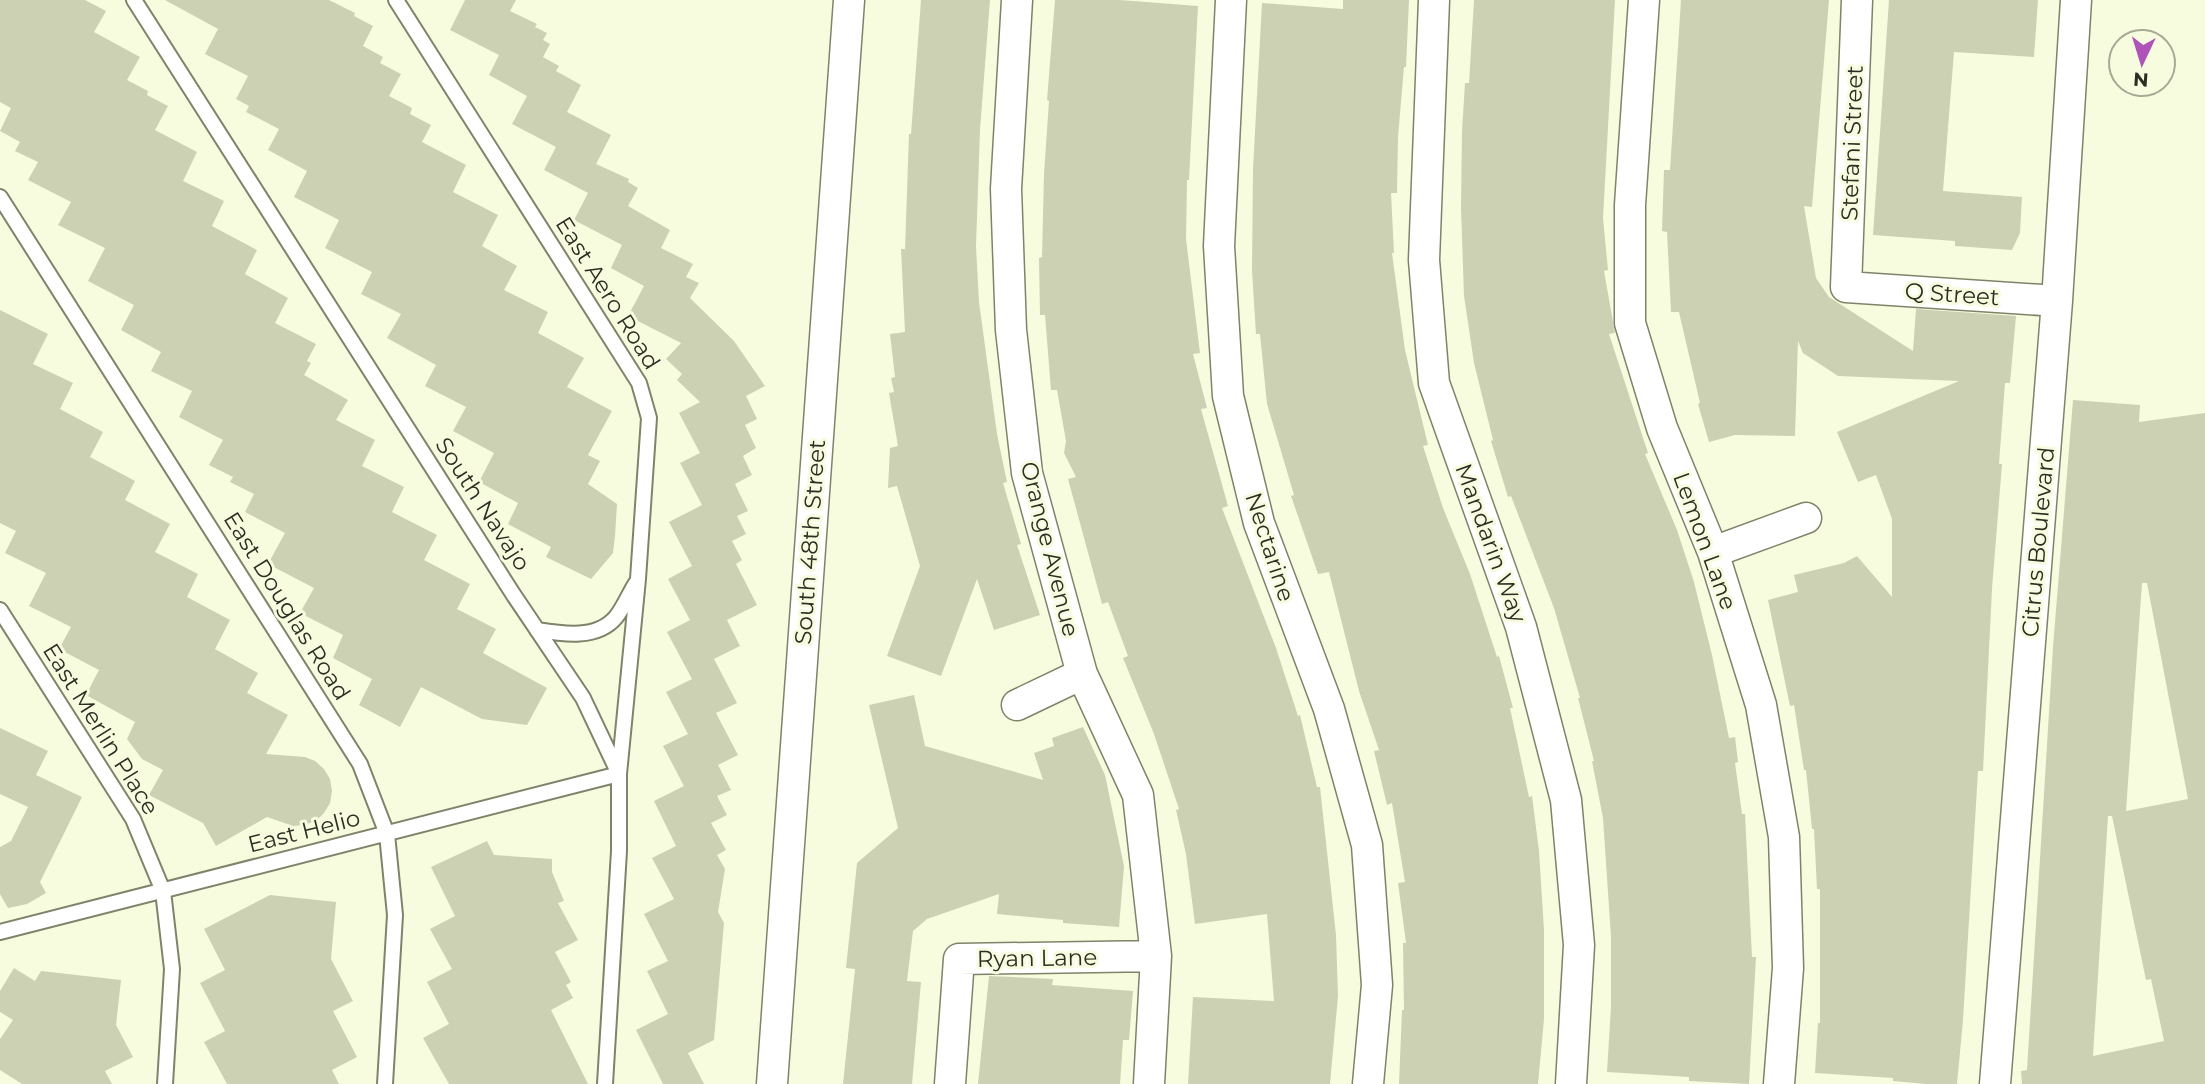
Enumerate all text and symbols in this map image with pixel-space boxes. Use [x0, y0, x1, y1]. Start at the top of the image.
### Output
north arrow [2107, 28, 2177, 98]
street label: Stefani Street [1835, 65, 1869, 221]
text: N [2132, 67, 2149, 91]
street label: East Aero Road [550, 211, 666, 375]
street label: Q Street [1904, 277, 2000, 311]
street label: South Navajo [430, 432, 536, 576]
street label: South 48th Street [789, 439, 831, 645]
street label: Citrus Boulevard [2016, 446, 2060, 638]
street label: Orange Avenue [1015, 459, 1085, 639]
street label: Mandarin Way [1449, 460, 1533, 627]
street label: Lemon Lane [1667, 468, 1743, 614]
street label: Nectarine [1239, 489, 1301, 605]
street label: East Douglas Road [218, 507, 356, 705]
street label: East Merlin Place [37, 638, 165, 820]
street label: East Helio [245, 804, 363, 858]
street label: Ryan Lane [977, 943, 1097, 973]

